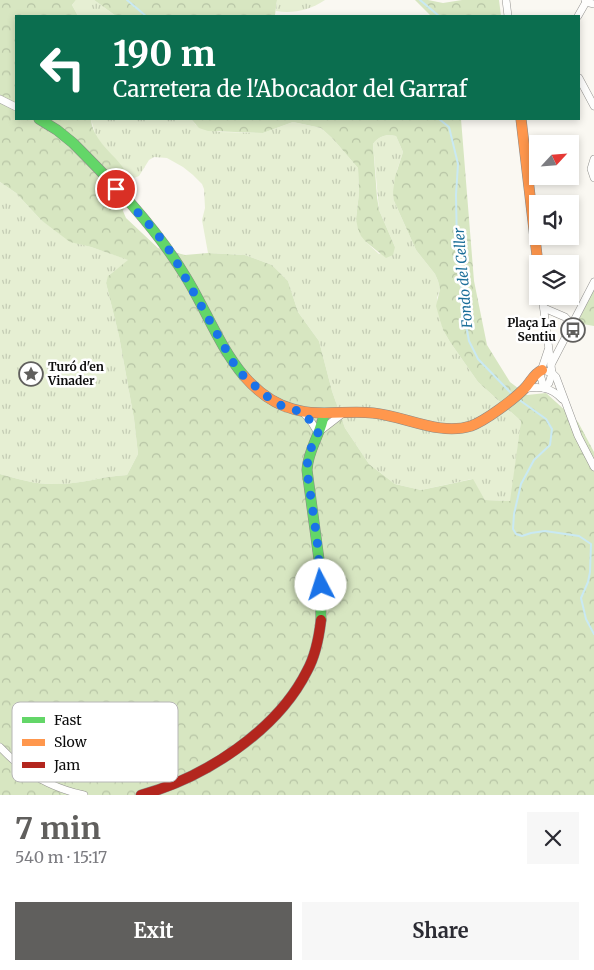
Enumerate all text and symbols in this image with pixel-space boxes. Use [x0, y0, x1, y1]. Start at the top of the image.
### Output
text: 190 m [113, 32, 216, 76]
icon: left [30, 35, 95, 100]
text: Carretera de l'Abocador del Garraf [113, 75, 467, 103]
north arrow [529, 135, 579, 185]
map controls [529, 135, 579, 305]
pin [95, 168, 137, 210]
icon: arrive [102, 175, 130, 203]
button: sound [529, 195, 579, 245]
water label: Fondo del Celler [450, 227, 476, 330]
button: layers [529, 255, 579, 305]
place label: Plaça La Sentiu [507, 315, 556, 344]
bus stop icon: Plaça La Sentiu [560, 317, 586, 343]
place label: Turó d'en Vinader [47, 359, 104, 388]
place icon: Turó d'en Vinader [18, 361, 44, 387]
position arrow [294, 558, 346, 610]
legend [12, 702, 178, 782]
text: Fast [54, 711, 82, 729]
text: Slow [54, 733, 87, 751]
text: Jam [53, 756, 80, 774]
text: 7 min [15, 809, 101, 847]
button: close [527, 812, 579, 864]
text: 540 m · 15:17 [15, 847, 107, 867]
button: Exit [15, 902, 292, 960]
button: Share [302, 902, 579, 960]

